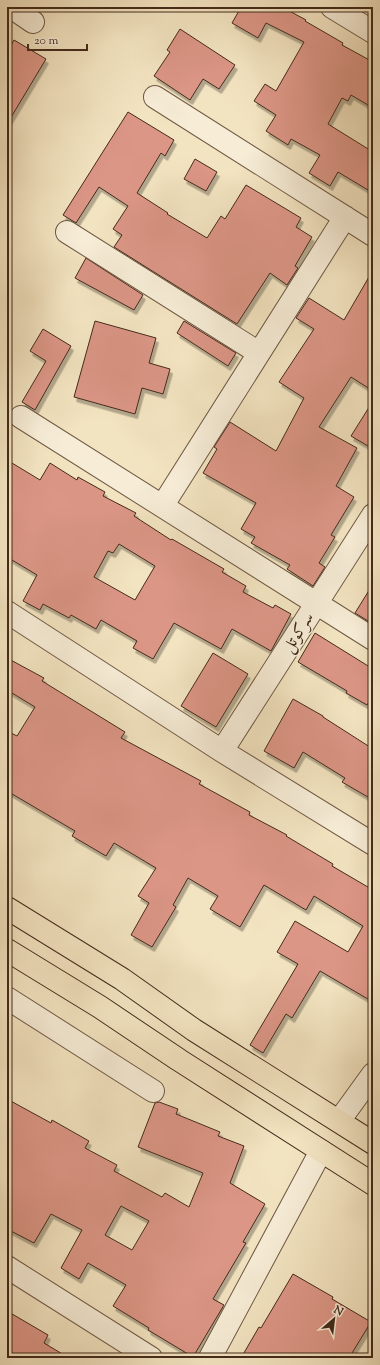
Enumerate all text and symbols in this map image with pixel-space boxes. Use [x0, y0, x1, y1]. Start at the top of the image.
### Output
scale bar [28, 26, 87, 52]
text: 20 m [34, 32, 59, 50]
street label: سرکوتل [277, 608, 321, 658]
north arrow [314, 1299, 354, 1339]
text: N [330, 1301, 346, 1320]

